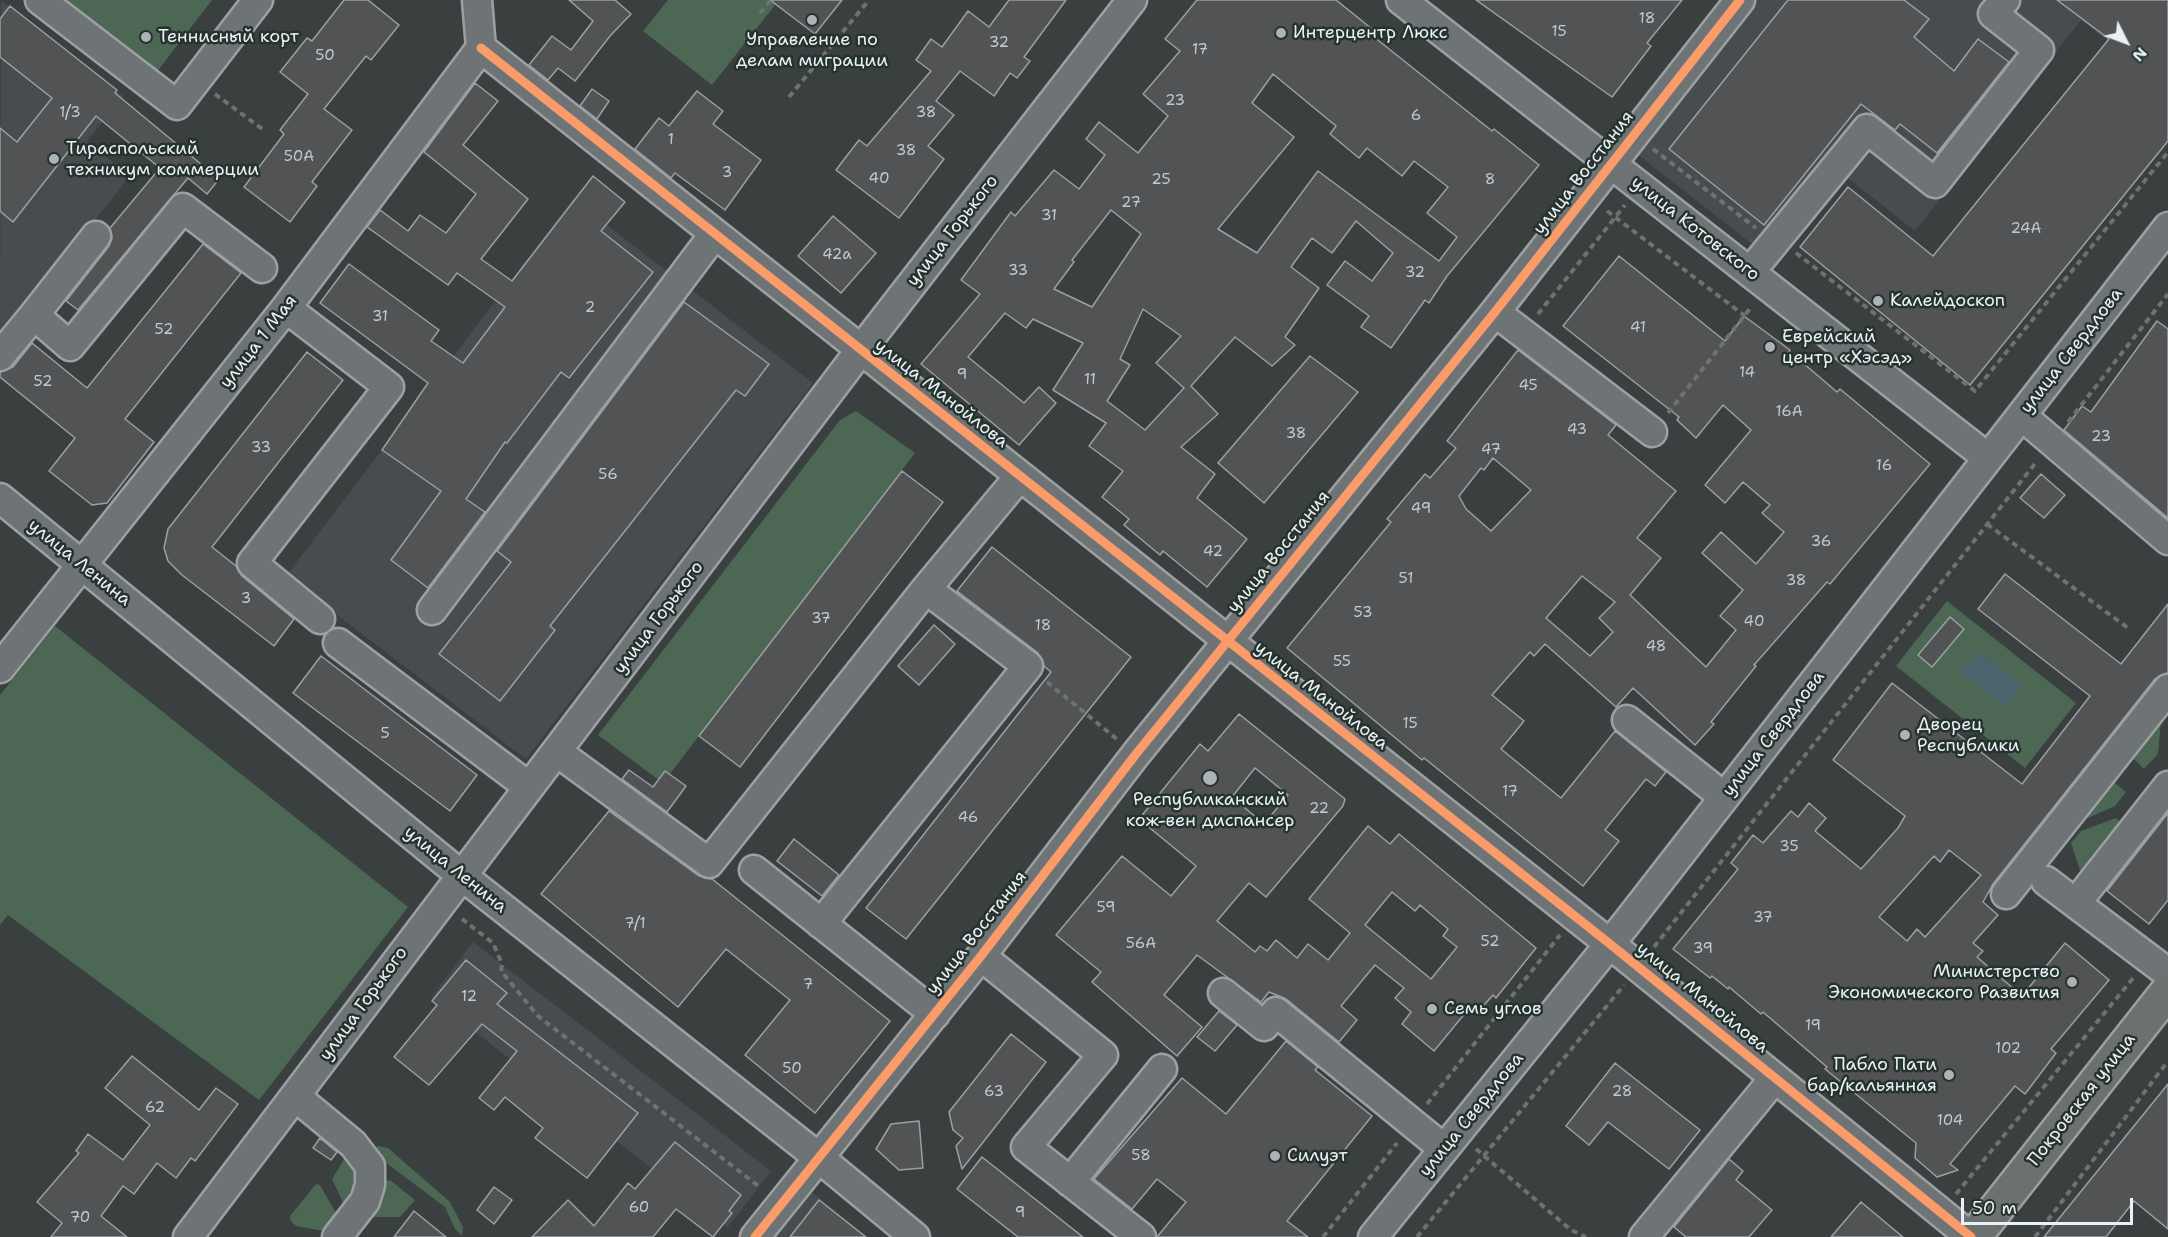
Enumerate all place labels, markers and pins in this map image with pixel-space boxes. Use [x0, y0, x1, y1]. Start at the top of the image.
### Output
marker: Управление по делам миграции [805, 13, 819, 27]
place label: Интерцентр Люкс [1293, 22, 1447, 44]
place label: Теннисный корт [158, 26, 299, 48]
marker: Интерцентр Люкс [1274, 26, 1288, 40]
place label: Управление по делам миграции [736, 29, 888, 72]
marker: Теннисный корт [139, 30, 153, 44]
place label: Тираспольский техникум коммерции [66, 138, 259, 180]
marker: Тираспольский техникум коммерции [47, 152, 61, 166]
place label: Калейдоскоп [1890, 290, 2005, 312]
marker: Калейдоскоп [1871, 294, 1885, 308]
place label: Еврейский центр «Хэсэд» [1782, 326, 1912, 368]
marker: Еврейский центр «Хэсэд» [1763, 340, 1777, 354]
place label: Дворец Республики [1917, 714, 2020, 756]
marker: Дворец Республики [1898, 728, 1912, 742]
marker: Республиканский кож-вен диспансер [1201, 769, 1219, 787]
place label: Республиканский кож-вен диспансер [1126, 789, 1294, 832]
place label: Министерство Экономического Развития [1828, 961, 2060, 1004]
marker: Министерство Экономического Развития [2065, 975, 2079, 989]
place label: Семь углов [1444, 998, 1542, 1020]
marker: Семь углов [1425, 1002, 1439, 1016]
place label: Пабло Пати бар/кальянная [1807, 1054, 1937, 1096]
marker: Пабло Пати бар/кальянная [1942, 1068, 1956, 1082]
place label: Силуэт [1287, 1145, 1348, 1167]
marker: Силуэт [1268, 1149, 1282, 1163]

